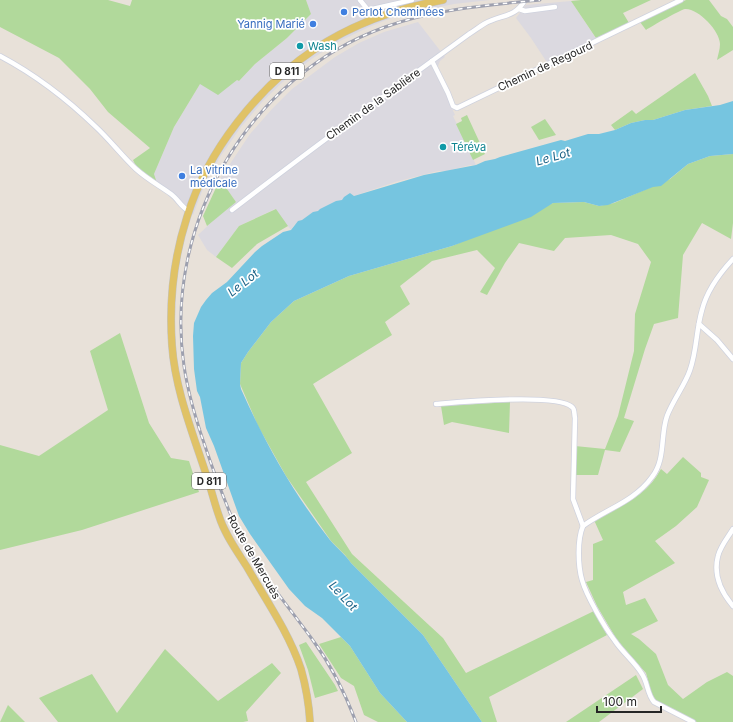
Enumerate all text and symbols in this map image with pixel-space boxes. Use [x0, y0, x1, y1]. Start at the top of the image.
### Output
place label: Perlot Cheminées [352, 5, 444, 19]
marker: Perlot Cheminées [339, 7, 349, 17]
place label: Yannig Marié [237, 17, 305, 31]
marker: Yannig Marié [308, 19, 318, 29]
street label: Chemin de Regourd [495, 38, 595, 94]
place label: Wash [308, 39, 337, 53]
marker: Wash [295, 41, 305, 51]
road number: D 811 [270, 63, 304, 79]
street label: Chemin de la Sablière [323, 65, 423, 143]
place label: Téréva [451, 140, 486, 154]
marker: Téréva [438, 142, 448, 152]
water label: Le Lot [534, 144, 573, 169]
place label: La vitrine médicale [190, 163, 238, 190]
marker: La vitrine médicale [177, 171, 187, 181]
water label: Le Lot [224, 265, 262, 299]
road number: D 811 [192, 473, 226, 489]
street label: Route de Mercuès [224, 513, 284, 602]
water label: Le Lot [326, 578, 362, 614]
scale bar [597, 688, 661, 714]
text: 100 m [603, 694, 637, 709]

